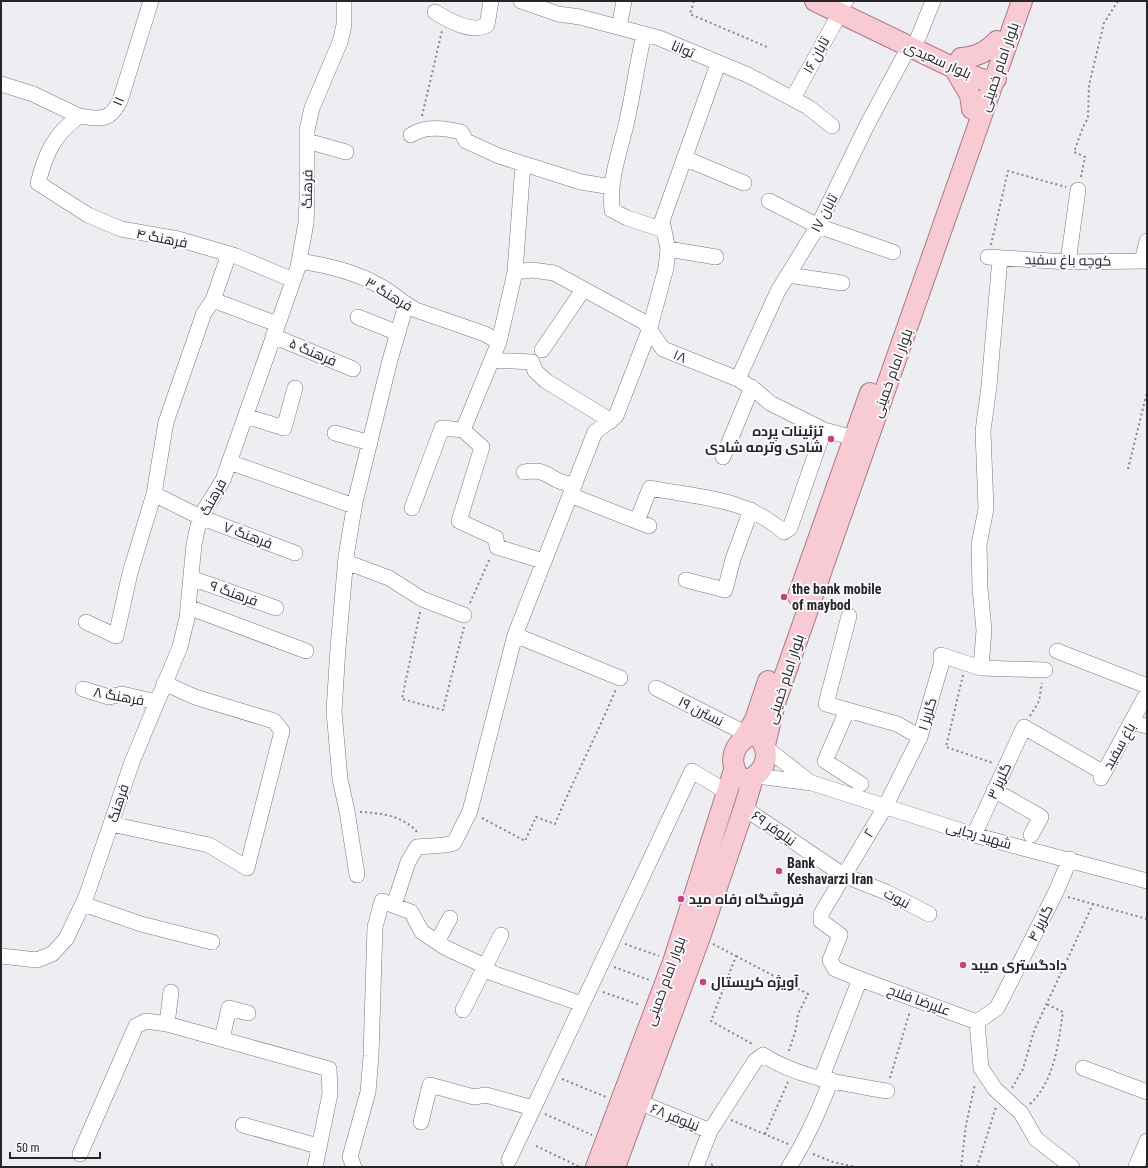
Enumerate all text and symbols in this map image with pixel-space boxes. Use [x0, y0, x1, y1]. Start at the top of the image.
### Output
street label: بلوار امام خمینی [976, 20, 1024, 114]
street label: تابان ۱۶ [799, 34, 833, 76]
street label: توانا [669, 37, 697, 61]
street label: بلوار سعیدی [902, 38, 974, 82]
street label: ۱۱ [109, 94, 127, 108]
street label: فرهنگ [299, 169, 315, 209]
street label: تابان ۱۷ [807, 191, 841, 235]
street label: فرهنگ ۴ [135, 225, 189, 251]
street label: کوچه باغ سفید [1024, 251, 1112, 271]
street label: فرهنگ ۳ [363, 274, 415, 314]
street label: بلوار امام خمینی [868, 326, 917, 420]
street label: فرهنگ ۵ [287, 335, 339, 369]
street label: ۱۸ [671, 346, 689, 366]
place label: تزئینات پرده شادی وترمه شادی [705, 423, 824, 456]
marker: تزئینات پرده شادی وترمه شادی [826, 434, 836, 444]
street label: فرهنگ [196, 476, 230, 518]
street label: فرهنگ ۷ [221, 518, 275, 552]
street label: فرهنگ ۹ [208, 577, 260, 609]
place label: the bank mobile of maybod [792, 581, 882, 613]
marker: the bank mobile of maybod [779, 592, 789, 602]
street label: بلوار امام خمینی [763, 632, 809, 727]
street label: فرهنگ ۸ [92, 684, 146, 708]
street label: نسترن ۱۹ [676, 693, 726, 729]
street label: گلریز ۱ [914, 696, 940, 732]
street label: باغ سفید [1100, 720, 1139, 773]
street label: گلریز ۳ [984, 760, 1014, 802]
street label: فرهنگ [104, 782, 132, 824]
street label: نیلوفر ۶۹ [749, 807, 799, 849]
street label: شهید رجایی [944, 818, 1014, 852]
street label: ۲ [860, 826, 878, 840]
place label: Bank Keshavarzi Iran [787, 855, 873, 887]
marker: Bank Keshavarzi Iran [774, 866, 784, 876]
street label: نبوت [881, 885, 913, 911]
place label: فروشگاه رفاه مید [689, 891, 804, 908]
marker: فروشگاه رفاه مید [676, 894, 686, 904]
street label: گلریز ۴ [1024, 902, 1056, 944]
street label: بلوار امام خمینی [641, 934, 690, 1028]
place label: دادگستری میبد [971, 957, 1067, 974]
marker: دادگستری میبد [958, 960, 968, 970]
place label: آویژه کریستال [711, 974, 799, 991]
marker: آویژه کریستال [698, 977, 708, 987]
street label: علیرضا فلاح [885, 981, 953, 1020]
street label: نیلوفر ۶۸ [648, 1100, 702, 1134]
scale bar [10, 1134, 100, 1160]
text: 50 m [16, 1141, 40, 1155]

